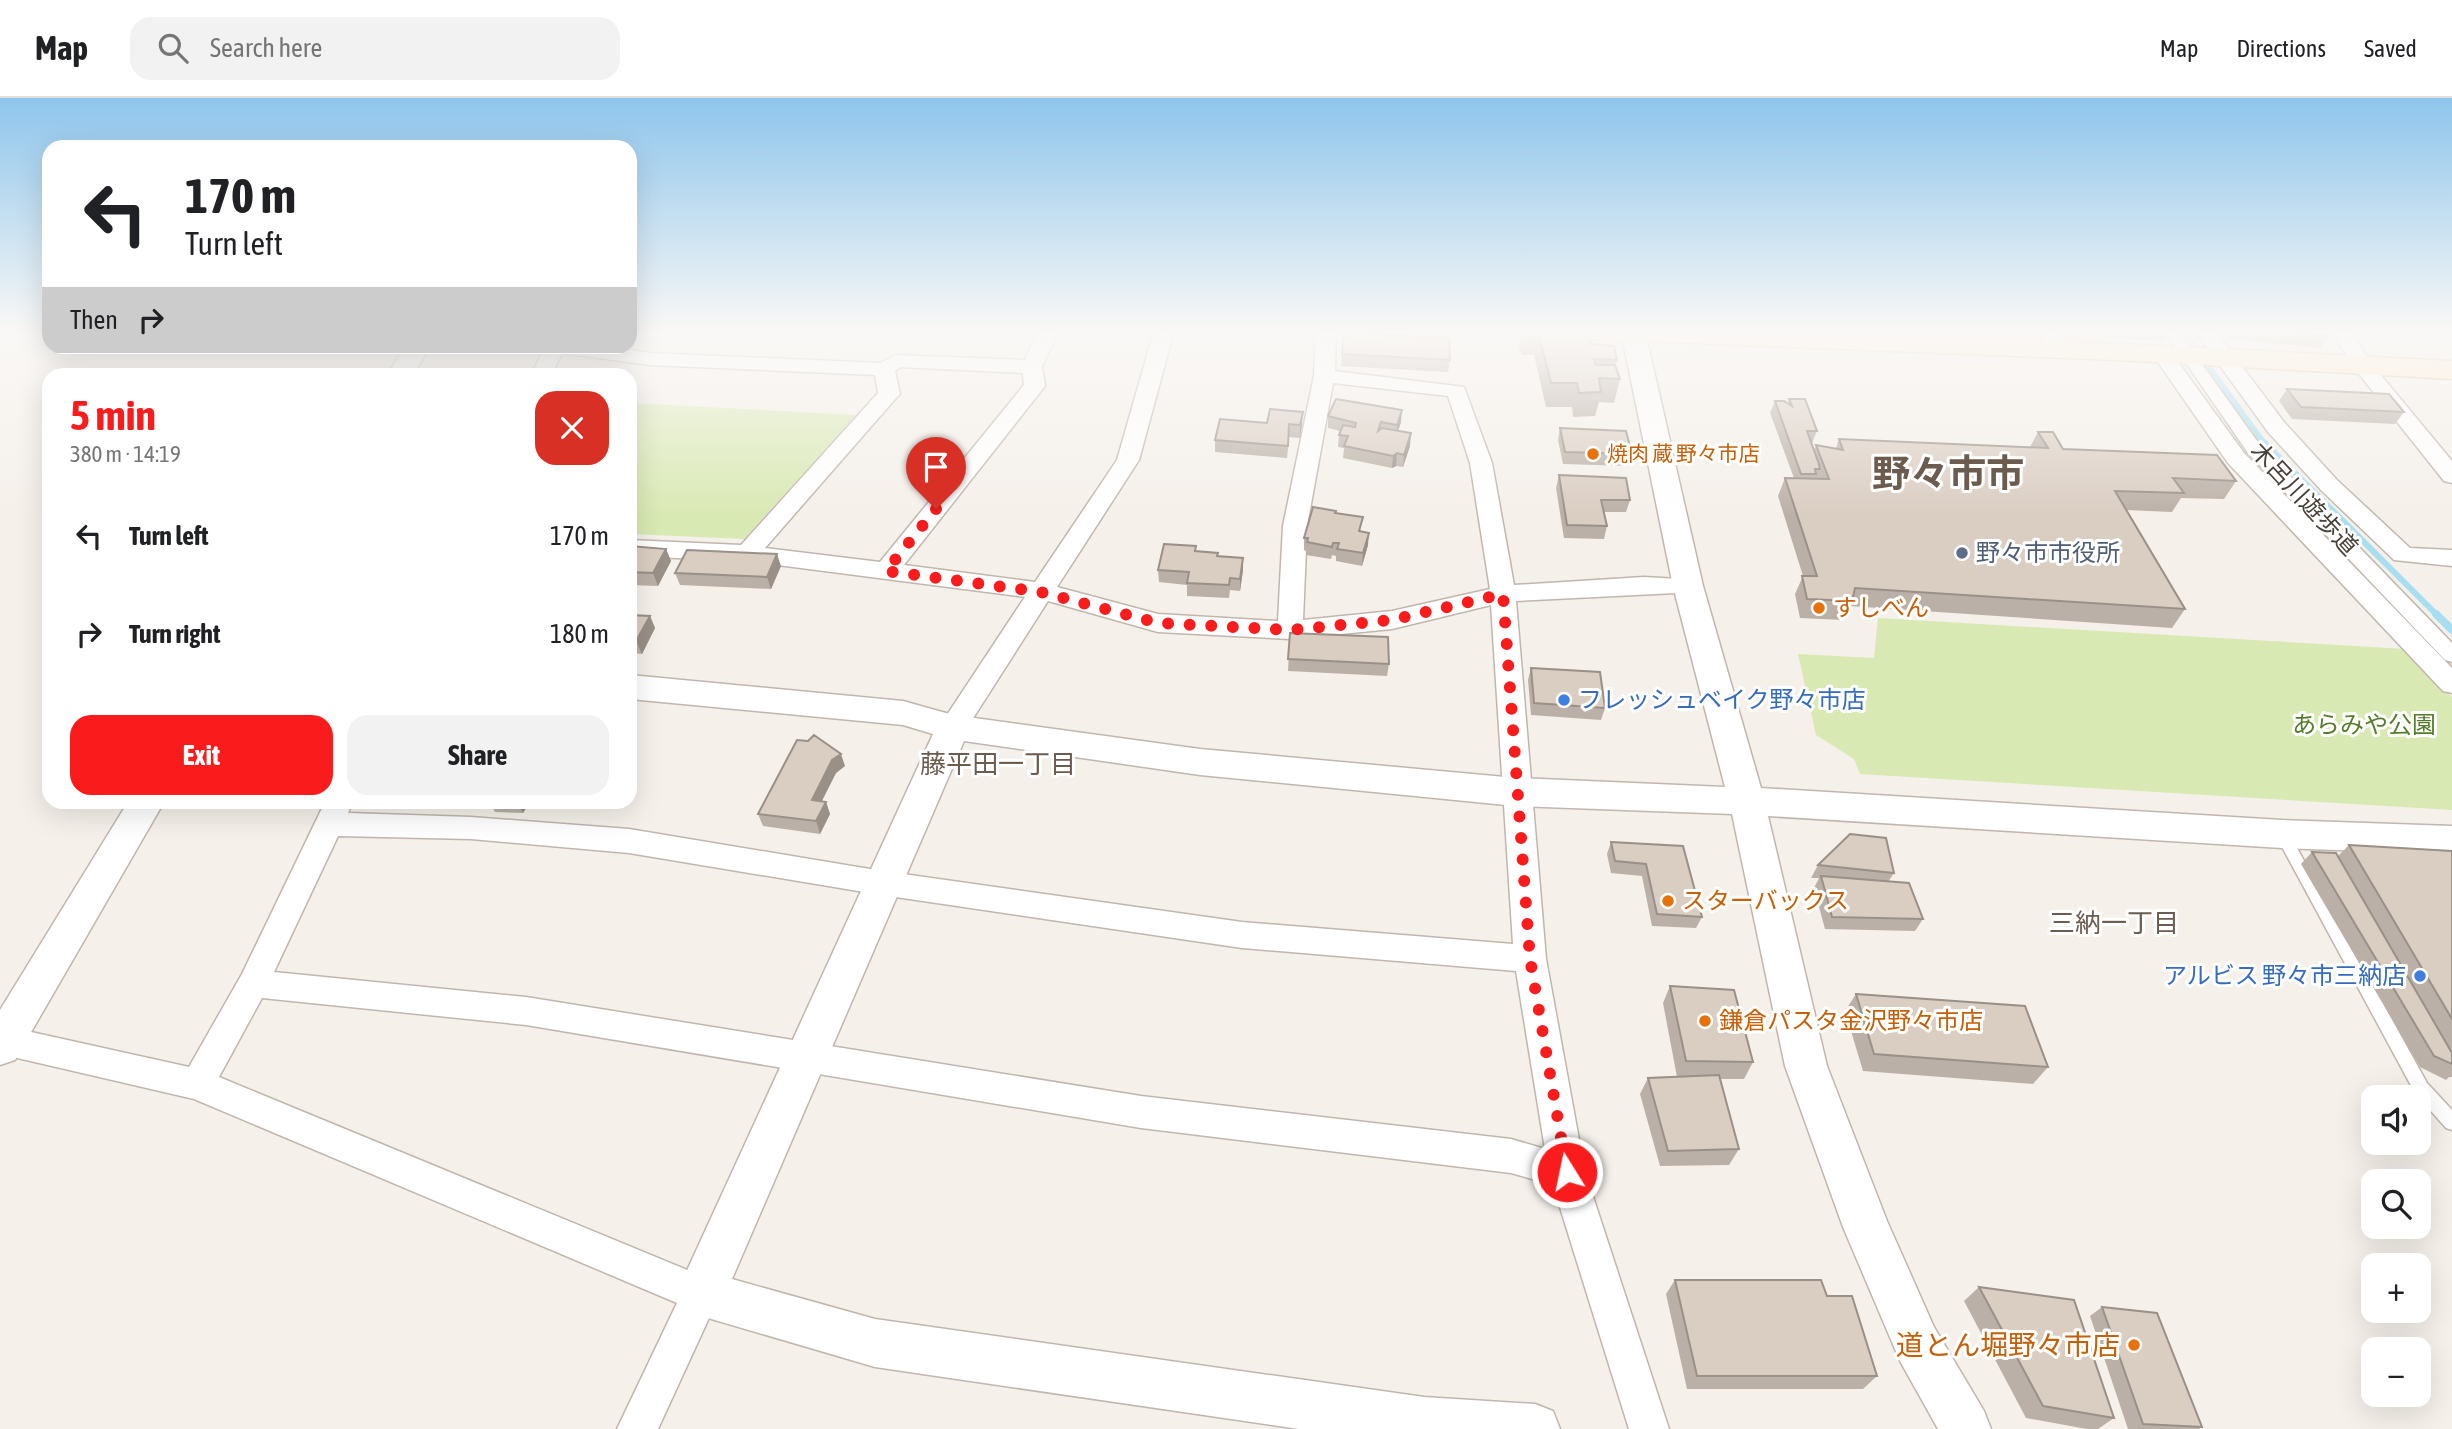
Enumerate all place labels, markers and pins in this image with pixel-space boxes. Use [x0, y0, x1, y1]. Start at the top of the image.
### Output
pin [906, 437, 966, 509]
place label: 焼肉 蔵 野々市店 [1607, 441, 1760, 465]
marker: 焼肉 蔵 野々市店 [1585, 446, 1601, 462]
place label: 野々市市役所 [1976, 539, 2120, 566]
marker: 野々市市役所 [1954, 545, 1970, 561]
place label: すしべん [1833, 594, 1929, 621]
marker: すしべん [1811, 600, 1827, 616]
place label: フレッシュベイク野々市店 [1578, 686, 1866, 713]
marker: フレッシュベイク野々市店 [1556, 692, 1572, 708]
place label: スターバックス [1682, 887, 1849, 914]
marker: スターバックス [1660, 893, 1676, 909]
place label: アルビス 野々市三納店 [2163, 962, 2406, 989]
marker: アルビス 野々市三納店 [2412, 968, 2428, 984]
place label: 鎌倉パスタ金沢野々市店 [1719, 1007, 1983, 1034]
marker: 鎌倉パスタ金沢野々市店 [1697, 1013, 1713, 1029]
place label: 道とん堀野々市店 [1896, 1329, 2120, 1361]
marker: 道とん堀野々市店 [2126, 1337, 2142, 1353]

